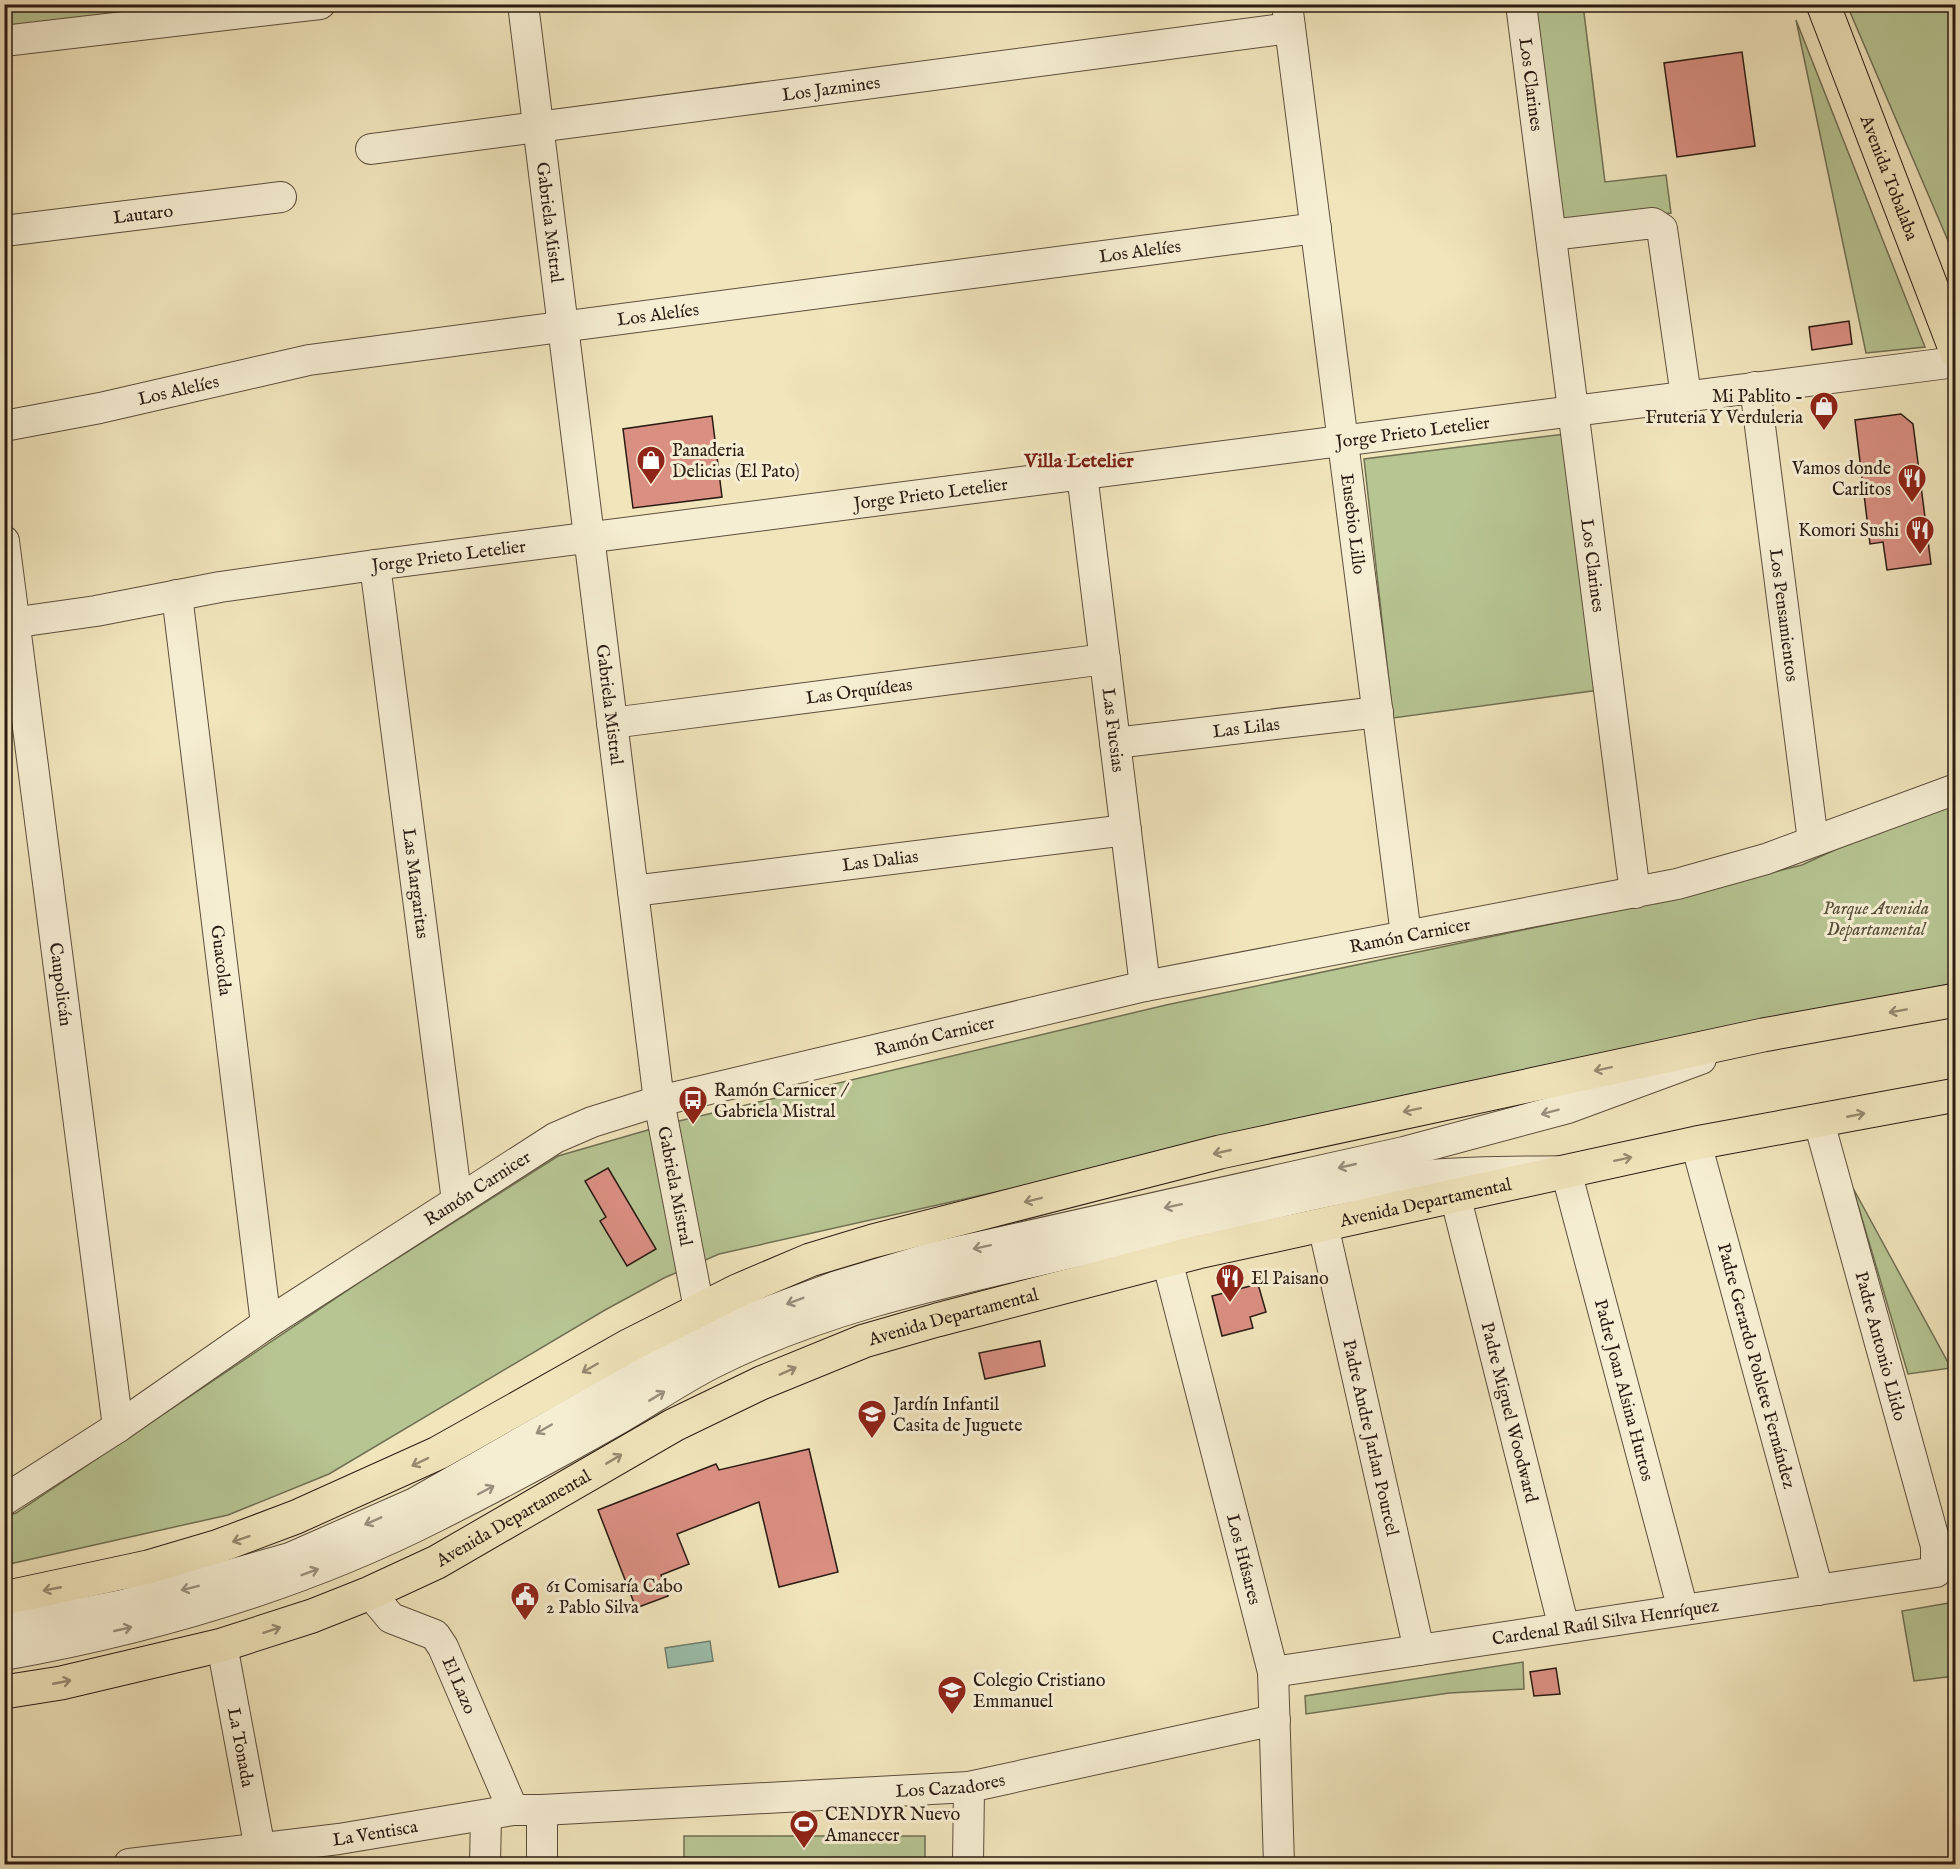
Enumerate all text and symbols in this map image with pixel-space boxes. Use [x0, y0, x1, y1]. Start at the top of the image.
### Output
street label: Los Clarines [1512, 36, 1547, 133]
street label: Los Jazmines [781, 72, 882, 108]
street label: Avenida Tobalaba [1853, 111, 1923, 244]
street label: Gabriela Mistral [530, 161, 567, 284]
street label: Lautaro [112, 200, 175, 231]
street label: Los Alelíes [1098, 236, 1182, 269]
street label: Los Alelíes [616, 299, 700, 333]
street label: Los Alelíes [136, 371, 221, 412]
place label: Mi Pablito - Fruteria Y Verduleria [1645, 386, 1803, 430]
shop icon: Mi Pablito - Fruteria Y Verduleria [1808, 390, 1840, 432]
street label: Jorge Prieto Letelier [1333, 412, 1492, 455]
place label: Panaderia Delicias (El Pato) [672, 440, 800, 484]
shop icon: Panaderia Delicias (El Pato) [635, 444, 667, 486]
district label: Villa Letelier [1023, 449, 1134, 474]
place label: Vamos donde Carlitos [1791, 458, 1891, 502]
restaurant icon: Vamos donde Carlitos [1896, 462, 1928, 504]
street label: Eusebio Lillo [1334, 472, 1370, 576]
street label: Jorge Prieto Letelier [850, 474, 1010, 517]
restaurant icon: Komori Sushi [1904, 514, 1936, 556]
street label: Los Clarines [1574, 517, 1609, 614]
place label: Komori Sushi [1798, 520, 1899, 543]
street label: Jorge Prieto Letelier [368, 536, 528, 579]
street label: Los Pensamientos [1763, 548, 1803, 683]
street label: Gabriela Mistral [589, 643, 627, 767]
street label: Las Orquídeas [804, 674, 914, 711]
street label: Las Fucsias [1095, 687, 1129, 774]
street label: Las Lilas [1211, 714, 1281, 744]
street label: Las Margaritas [396, 827, 433, 940]
street label: Las Dalias [841, 846, 920, 878]
park label: Parque Avenida Departamental [1823, 898, 1929, 942]
street label: Ramón Carnicer [1348, 914, 1473, 960]
street label: Guacolda [204, 924, 236, 997]
street label: Caupolicán [43, 941, 76, 1028]
one-way arrow [1889, 1006, 1908, 1017]
street label: Ramón Carnicer [873, 1012, 998, 1063]
one-way arrow [1594, 1064, 1613, 1075]
place label: Ramón Carnicer / Gabriela Mistral [714, 1080, 849, 1124]
bus stop icon: Ramón Carnicer / Gabriela Mistral [677, 1084, 709, 1126]
one-way arrow [1403, 1105, 1422, 1117]
one-way arrow [1541, 1107, 1560, 1119]
one-way arrow [1846, 1109, 1866, 1120]
street label: Gabriela Mistral [651, 1124, 697, 1248]
street label: Ramón Carnicer [420, 1146, 536, 1232]
one-way arrow [1213, 1146, 1232, 1158]
one-way arrow [1614, 1152, 1633, 1164]
one-way arrow [1338, 1160, 1357, 1172]
street label: Avenida Departamental [1337, 1174, 1514, 1234]
one-way arrow [1024, 1195, 1043, 1207]
one-way arrow [1164, 1201, 1183, 1212]
street label: Padre Gerardo Poblete Fernández [1711, 1241, 1800, 1492]
one-way arrow [973, 1242, 993, 1253]
restaurant icon: El Paisano [1214, 1262, 1246, 1304]
place label: El Paisano [1251, 1268, 1329, 1291]
street label: Padre Antonio Llido [1849, 1269, 1911, 1424]
street label: Avenida Departamental [865, 1284, 1041, 1352]
one-way arrow [787, 1297, 805, 1308]
street label: Padre Joan Alsina Hurtos [1588, 1297, 1658, 1484]
street label: Padre Miguel Woodward [1474, 1320, 1542, 1506]
street label: Padre Andre Jarlan Pourcel [1336, 1337, 1403, 1539]
one-way arrow [582, 1362, 599, 1374]
one-way arrow [779, 1365, 797, 1376]
one-way arrow [648, 1390, 665, 1402]
place label: Jardín Infantil Casita de Juguete [891, 1394, 1022, 1438]
school or university icon: Jardín Infantil Casita de Juguete [856, 1398, 888, 1440]
one-way arrow [536, 1424, 554, 1435]
one-way arrow [605, 1453, 622, 1465]
one-way arrow [411, 1456, 429, 1468]
street label: Avenida Departamental [432, 1465, 596, 1573]
one-way arrow [477, 1484, 494, 1496]
street label: Los Húsares [1220, 1512, 1265, 1607]
one-way arrow [364, 1516, 382, 1528]
one-way arrow [232, 1534, 250, 1545]
one-way arrow [300, 1566, 318, 1577]
place label: 61 Comisaría Cabo 2 Pablo Silva [546, 1576, 683, 1620]
public building icon: 61 Comisaría Cabo 2 Pablo Silva [509, 1580, 541, 1622]
one-way arrow [181, 1582, 200, 1594]
one-way arrow [43, 1584, 63, 1595]
street label: Cardenal Raúl Silva Henríquez [1491, 1595, 1720, 1652]
one-way arrow [114, 1623, 133, 1635]
one-way arrow [262, 1624, 281, 1635]
street label: El Lazo [436, 1654, 481, 1718]
place label: Colegio Cristiano Emmanuel [973, 1670, 1106, 1714]
school or university icon: Colegio Cristiano Emmanuel [936, 1674, 968, 1716]
one-way arrow [52, 1676, 71, 1687]
street label: La Tonada [221, 1706, 258, 1789]
street label: Los Cazadores [895, 1769, 1008, 1804]
place label: CENDYR Nuevo Amanecer [824, 1804, 960, 1848]
sports icon: CENDYR Nuevo Amanecer [788, 1808, 820, 1850]
street label: La Ventisca [331, 1816, 420, 1853]

